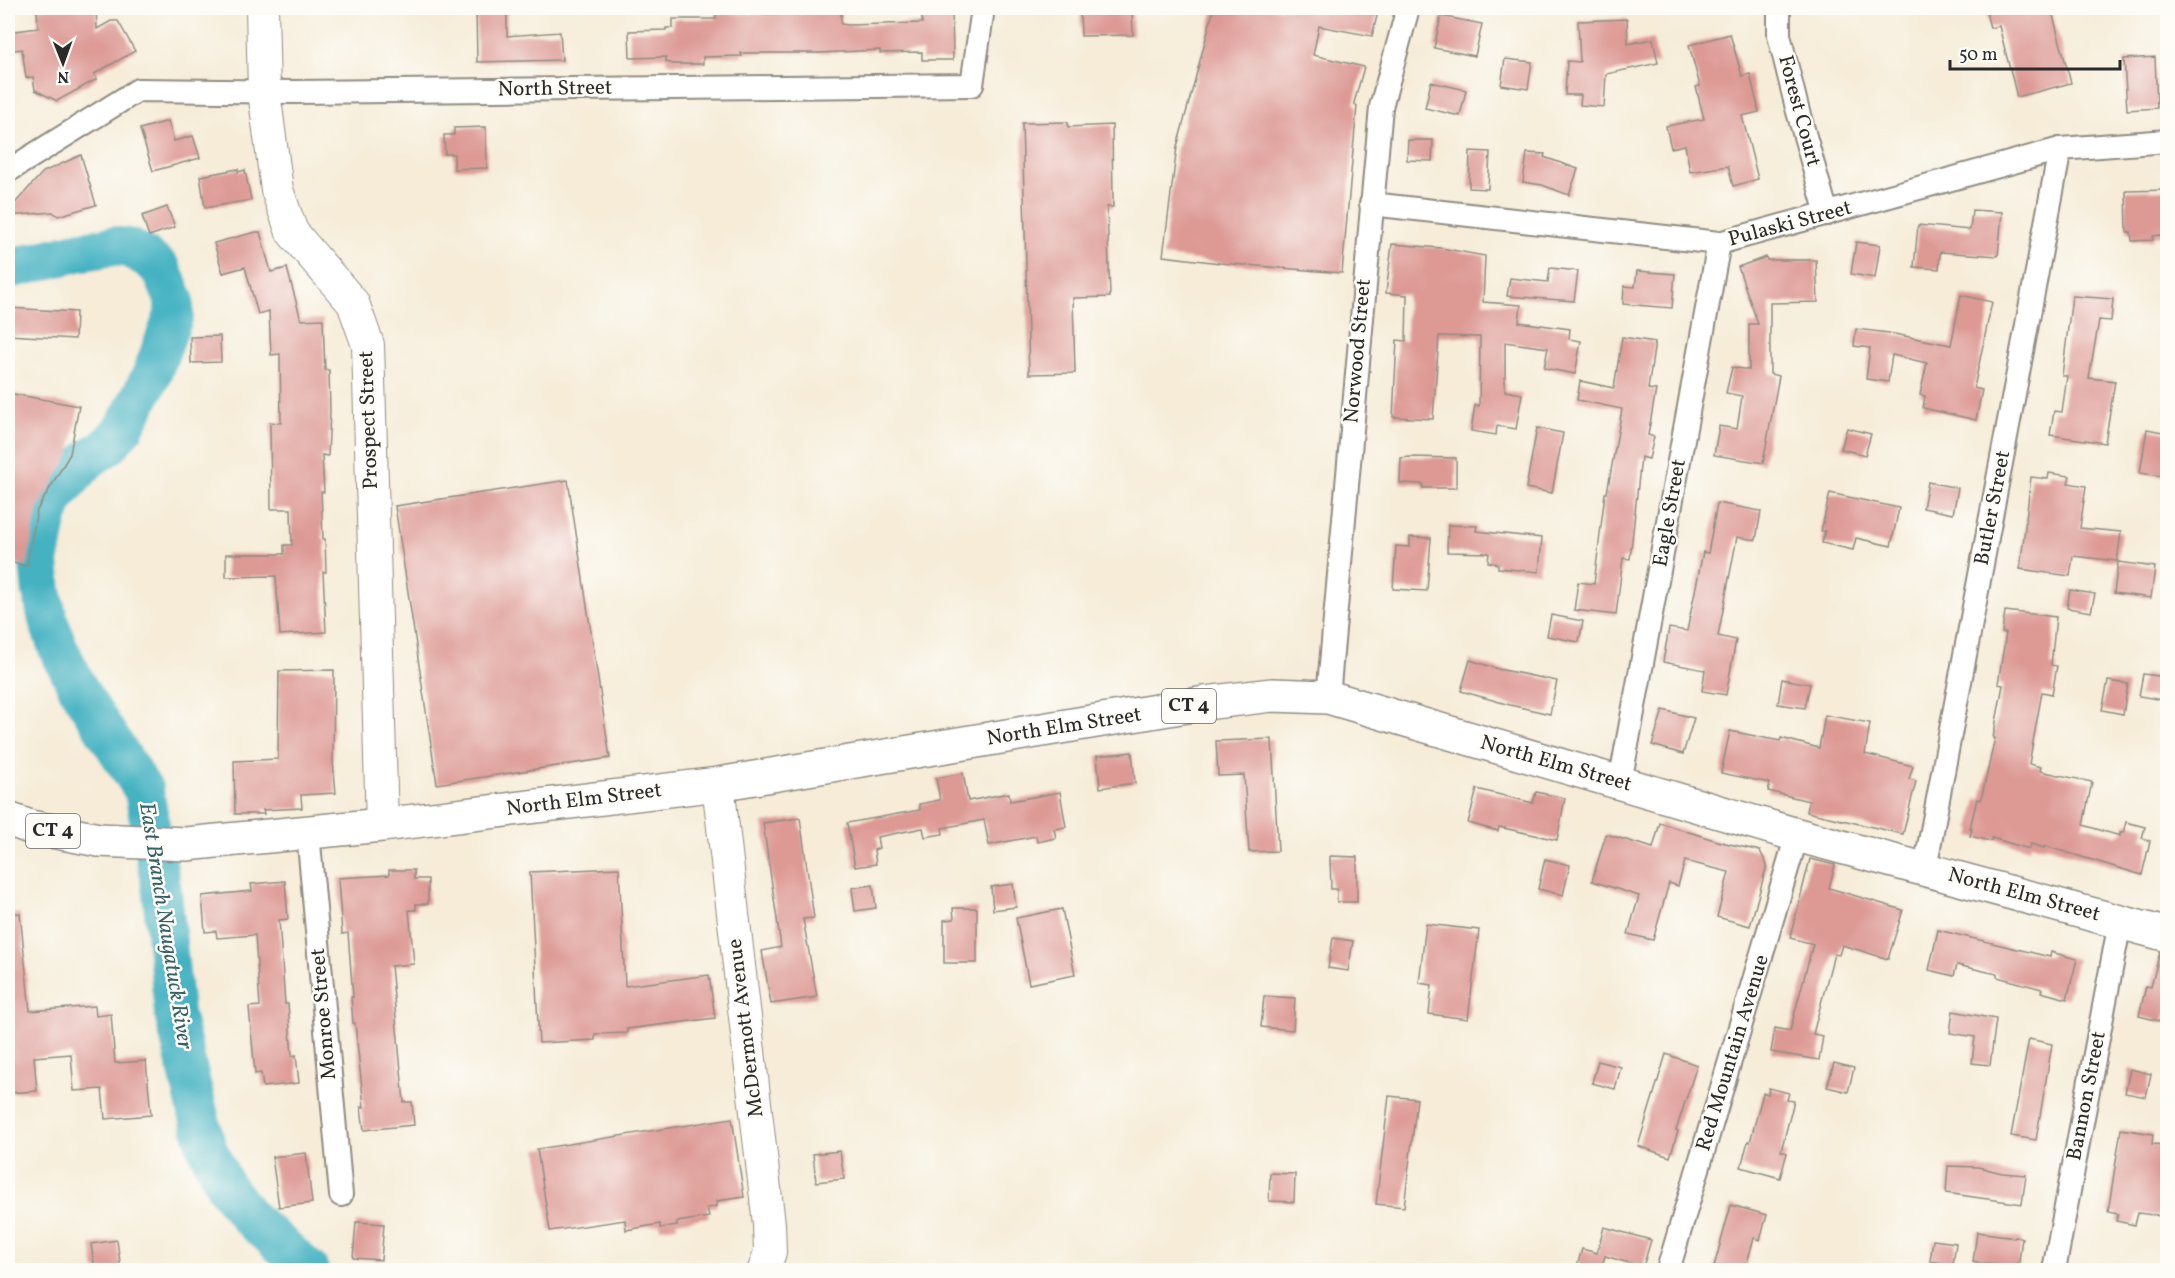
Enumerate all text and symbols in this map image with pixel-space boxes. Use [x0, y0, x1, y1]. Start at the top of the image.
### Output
north arrow [33, 33, 93, 93]
scale bar [1950, 33, 2120, 71]
text: 50 m [1959, 43, 1998, 68]
street label: Forest Court [1770, 52, 1828, 170]
text: N [57, 65, 69, 87]
street label: North Street [497, 74, 613, 104]
street label: Pulaski Street [1725, 194, 1855, 254]
street label: Norwood Street [1337, 277, 1379, 425]
street label: Prospect Street [352, 350, 386, 490]
street label: Butler Street [1968, 448, 2018, 568]
street label: Eagle Street [1646, 457, 1694, 569]
road number: CT 4 [1162, 689, 1216, 723]
street label: North Elm Street [985, 700, 1143, 754]
street label: North Elm Street [1477, 729, 1635, 799]
street label: North Elm Street [505, 776, 663, 824]
water label: East Branch Naugatuck River [130, 800, 200, 1052]
road number: CT 4 [26, 814, 80, 848]
street label: North Elm Street [1945, 861, 2103, 929]
street label: McDermott Avenue [721, 937, 771, 1119]
street label: Monroe Street [304, 947, 344, 1081]
street label: Red Mountain Avenue [1689, 951, 1777, 1155]
street label: Bannon Street [2060, 1029, 2114, 1163]

